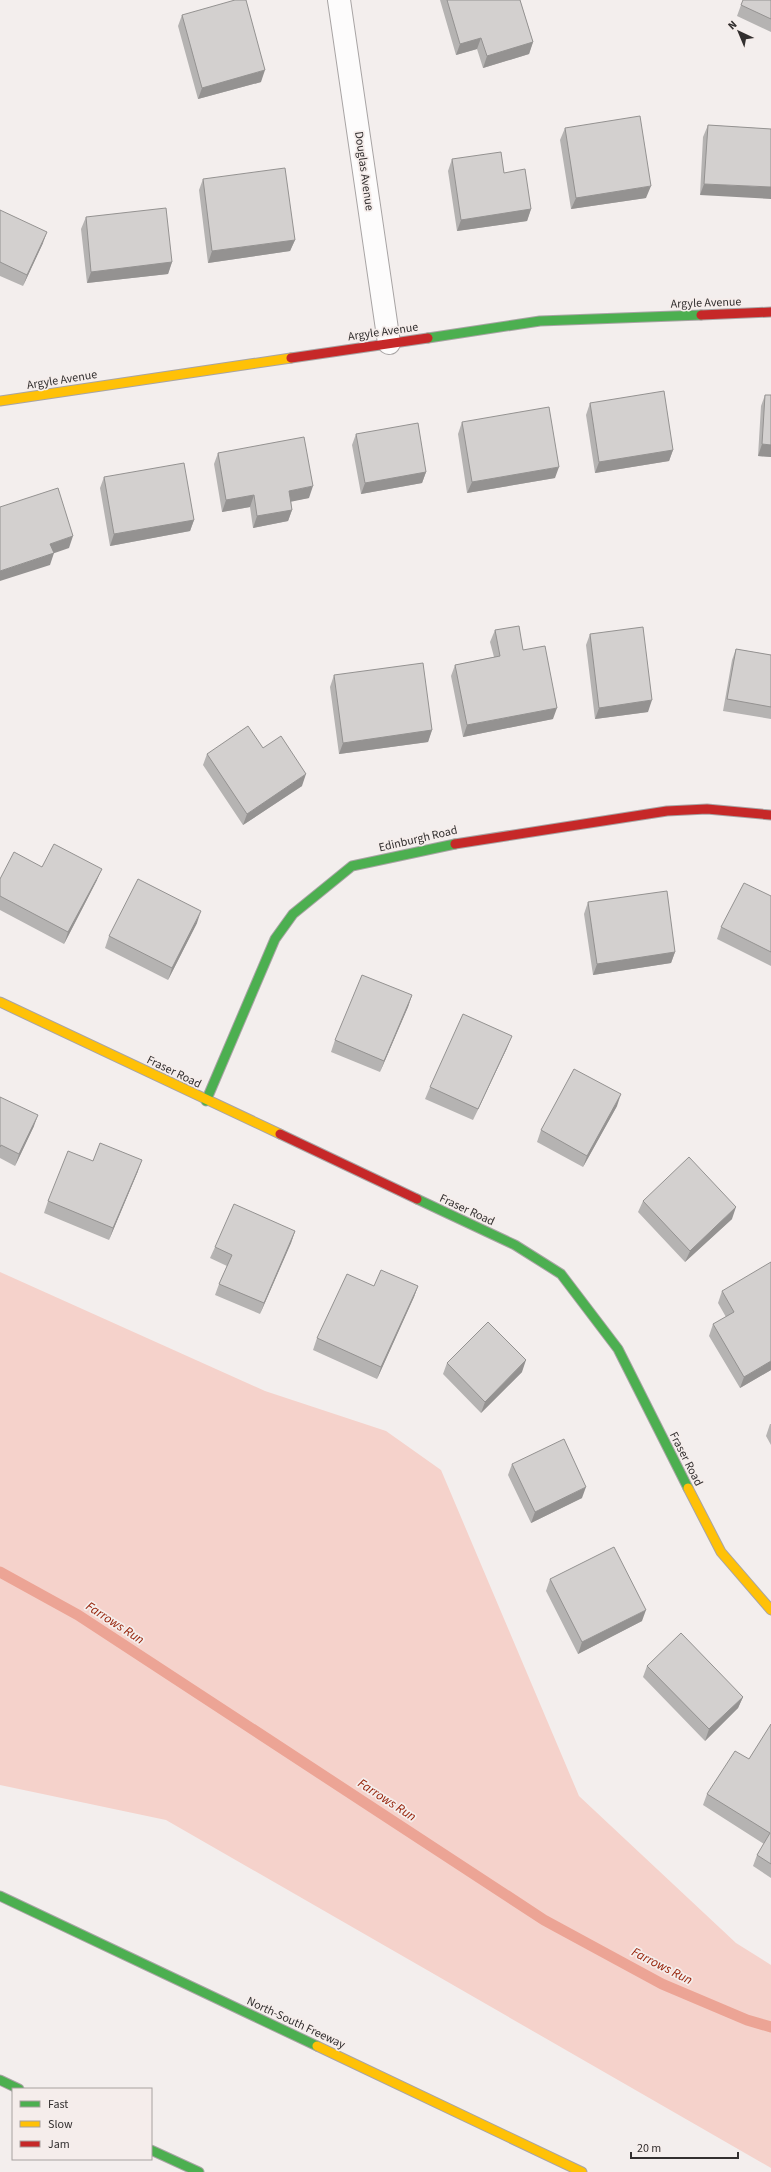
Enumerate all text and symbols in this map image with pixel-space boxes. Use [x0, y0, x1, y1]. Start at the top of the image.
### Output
north arrow [719, 12, 759, 52]
text: N [725, 17, 740, 33]
street label: Douglas Avenue [350, 130, 378, 212]
street label: Argyle Avenue [670, 293, 742, 313]
street label: Argyle Avenue [347, 319, 419, 345]
street label: Argyle Avenue [26, 366, 98, 394]
street label: Edinburgh Road [377, 822, 459, 856]
street label: Fraser Road [144, 1051, 204, 1093]
street label: Fraser Road [437, 1190, 497, 1230]
street label: Fraser Road [665, 1429, 707, 1489]
water label: Farrows Run [82, 1597, 148, 1649]
water label: Farrows Run [354, 1774, 420, 1826]
water label: Farrows Run [628, 1943, 696, 1989]
street label: North-South Freeway [244, 1993, 348, 2053]
legend [12, 2088, 152, 2160]
text: Fast [48, 2096, 68, 2113]
text: Slow [48, 2116, 73, 2133]
scale bar [631, 2134, 738, 2160]
text: Jam [48, 2136, 70, 2153]
text: 20 m [637, 2140, 661, 2157]

